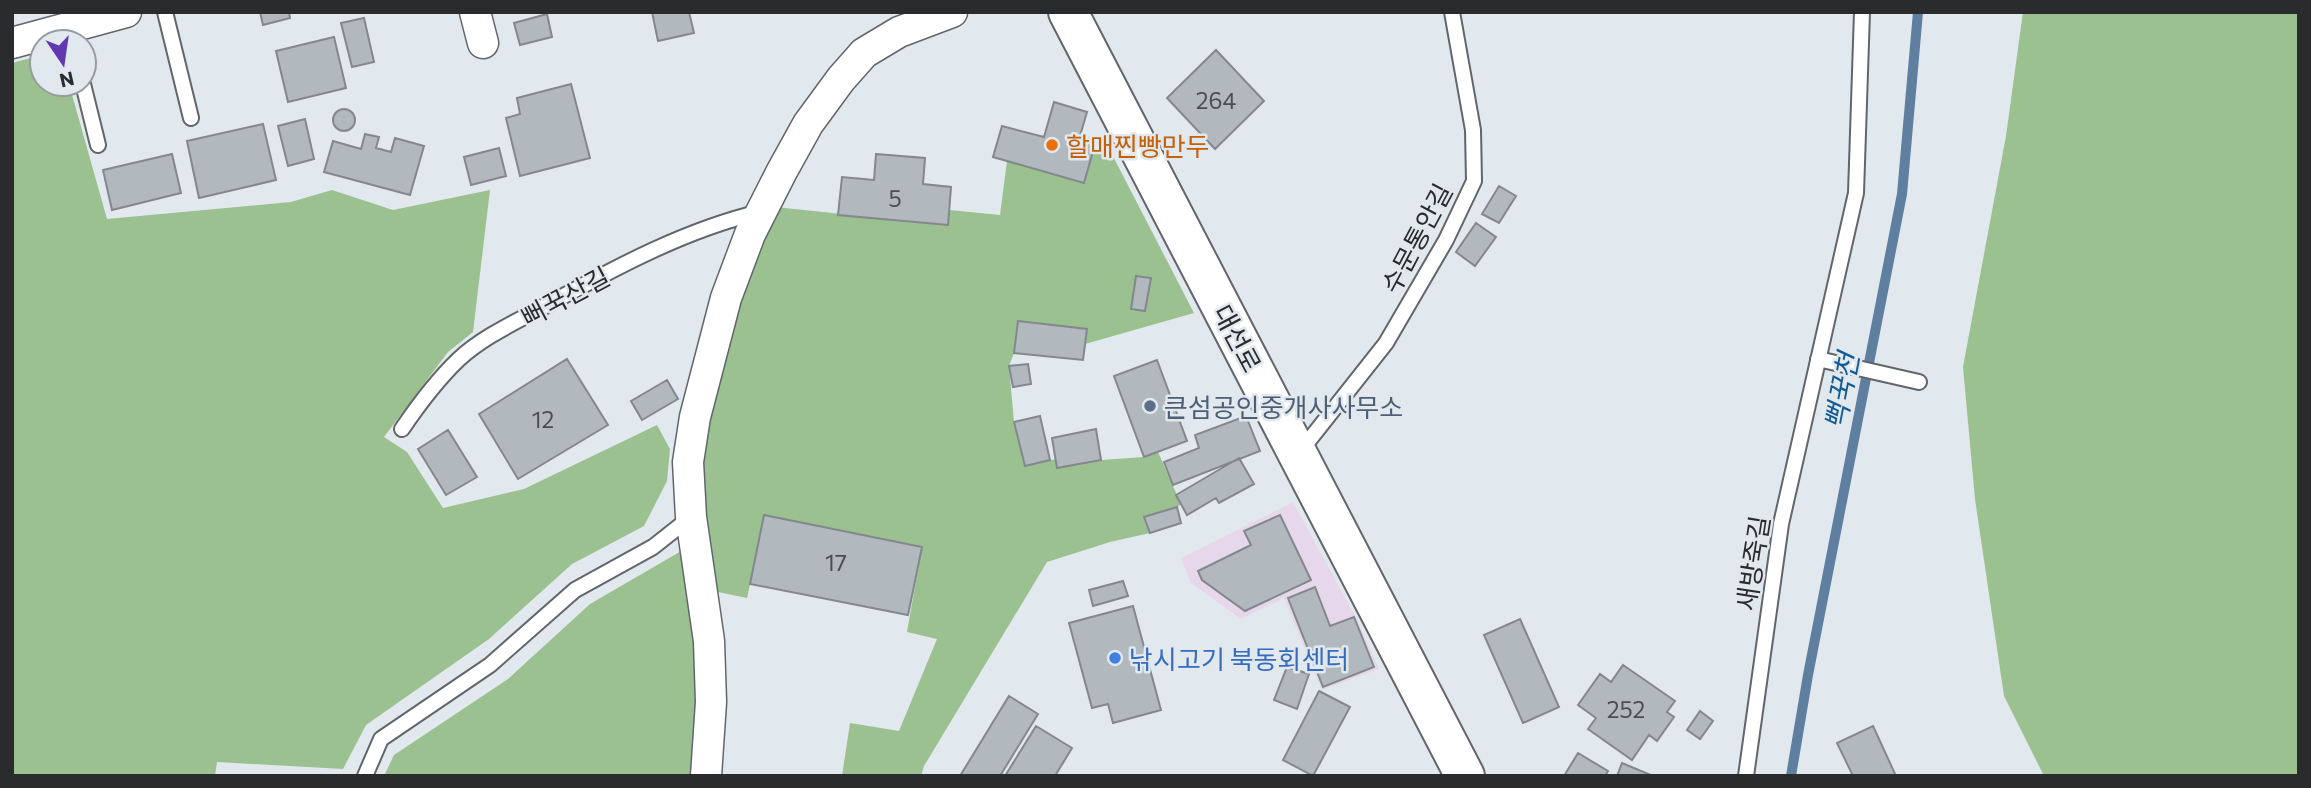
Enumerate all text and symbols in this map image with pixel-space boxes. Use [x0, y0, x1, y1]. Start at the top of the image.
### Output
north arrow [28, 28, 98, 98]
text: N [57, 67, 76, 93]
house number: 264 [1196, 86, 1236, 114]
place label: 할매찐빵만두 [1066, 130, 1210, 161]
marker: 할매찐빵만두 [1044, 137, 1060, 153]
street label: 수문통안길 [1374, 178, 1458, 298]
house number: 5 [888, 184, 902, 212]
street label: 뻐꾹산길 [515, 260, 615, 332]
street label: 대선로 [1207, 299, 1269, 377]
water label: 뻑꾹천 [1817, 347, 1866, 432]
place label: 큰섬공인중개사사무소 [1164, 391, 1403, 422]
marker: 큰섬공인중개사사무소 [1142, 398, 1158, 414]
house number: 12 [532, 405, 554, 433]
street label: 새방죽길 [1729, 513, 1775, 613]
house number: 17 [825, 548, 847, 576]
place label: 낚시고기 북동회센터 [1129, 643, 1349, 674]
marker: 낚시고기 북동회센터 [1107, 650, 1123, 666]
house number: 252 [1607, 695, 1645, 723]

